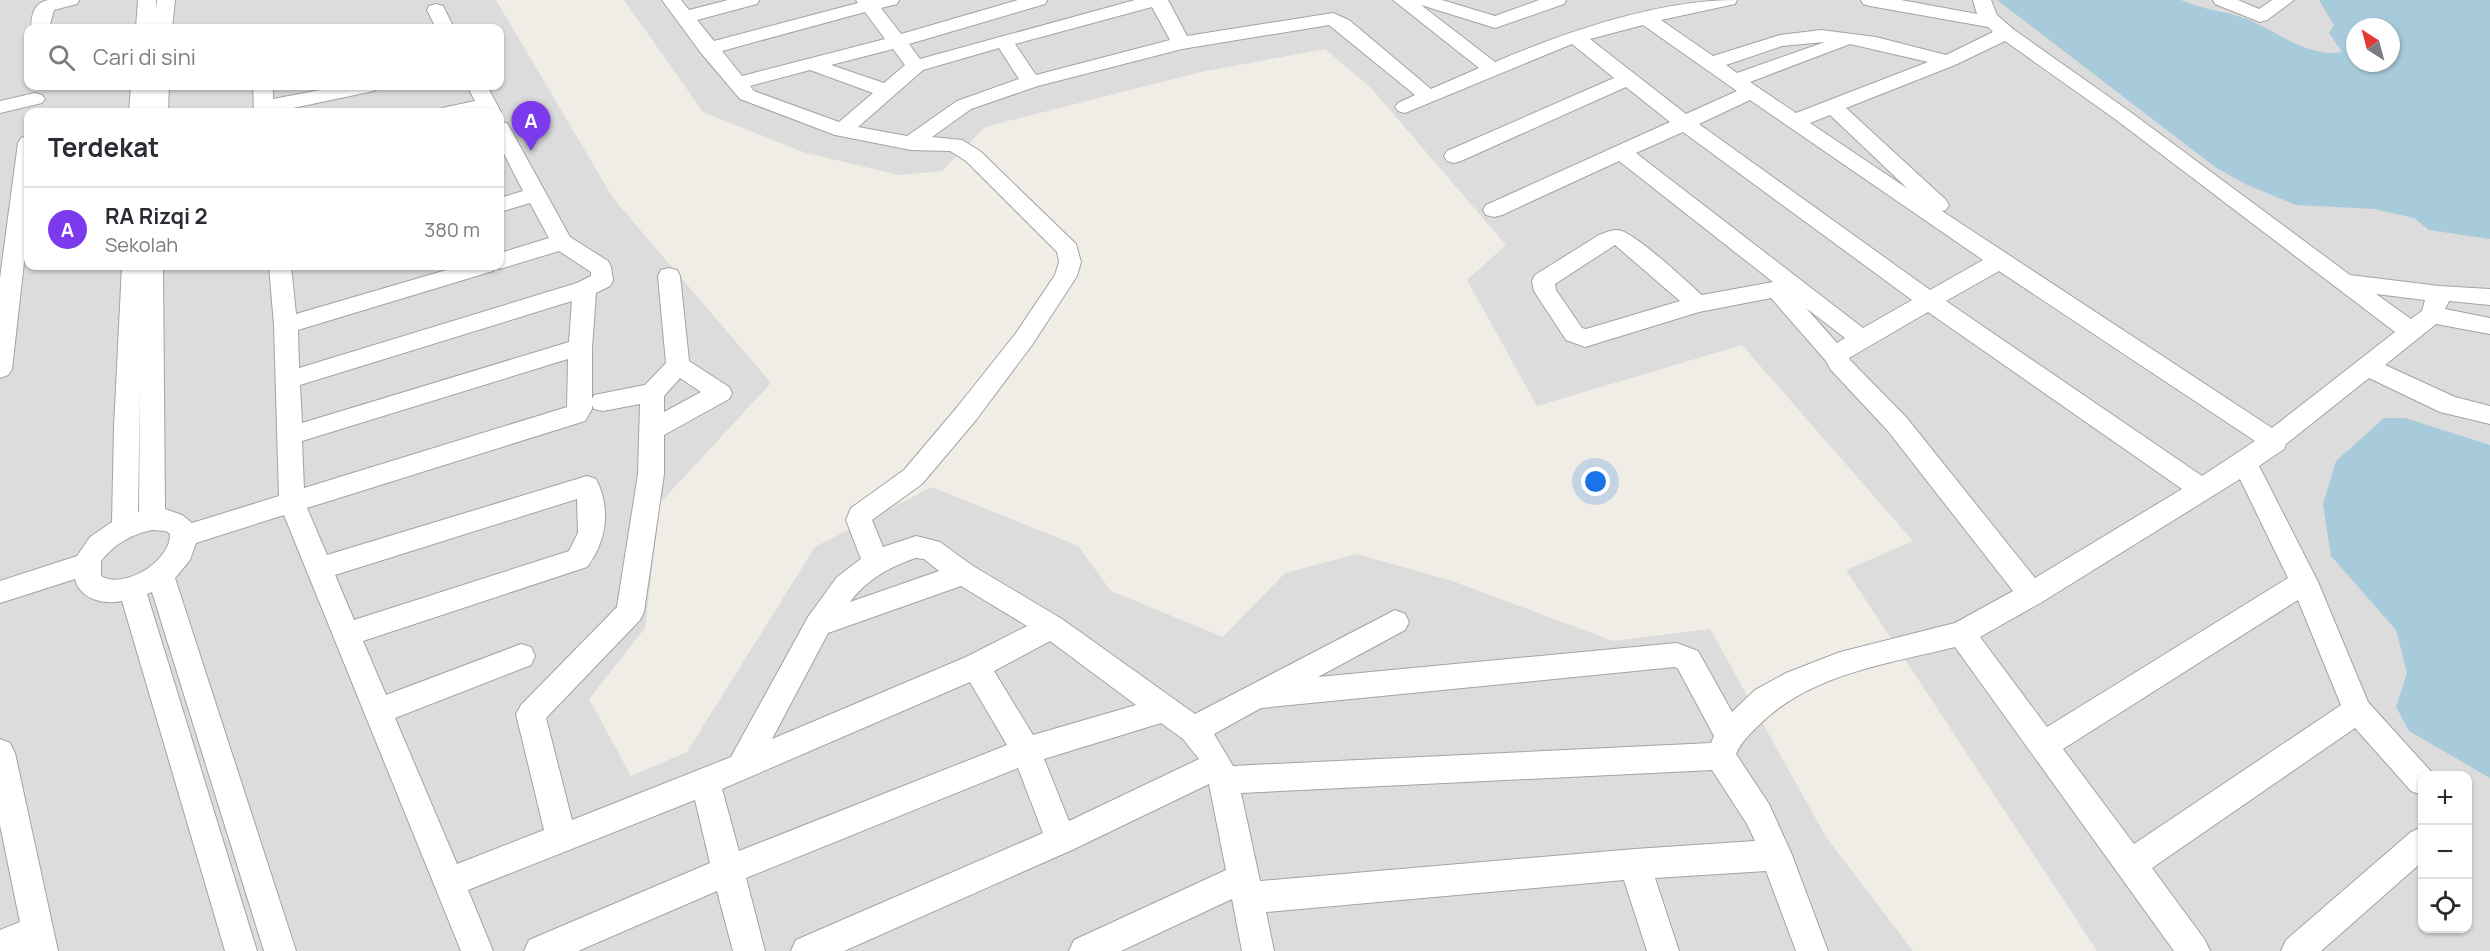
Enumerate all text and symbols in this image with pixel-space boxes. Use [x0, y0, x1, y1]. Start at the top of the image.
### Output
north arrow [2346, 18, 2400, 72]
search box [24, 24, 504, 90]
icon: search [45, 41, 78, 74]
text: Cari di sini [93, 42, 196, 72]
pin: A [512, 102, 550, 151]
text: Terdekat [48, 129, 159, 165]
text: RA Rizqi 2 [105, 201, 208, 231]
text: A [61, 216, 74, 243]
text: 380 m [424, 216, 480, 243]
text: Sekolah [105, 231, 178, 258]
your location [1581, 467, 1610, 496]
map controls [2418, 771, 2472, 933]
button: + [2418, 771, 2472, 825]
button: − [2418, 825, 2472, 879]
button: locate [2418, 879, 2472, 933]

